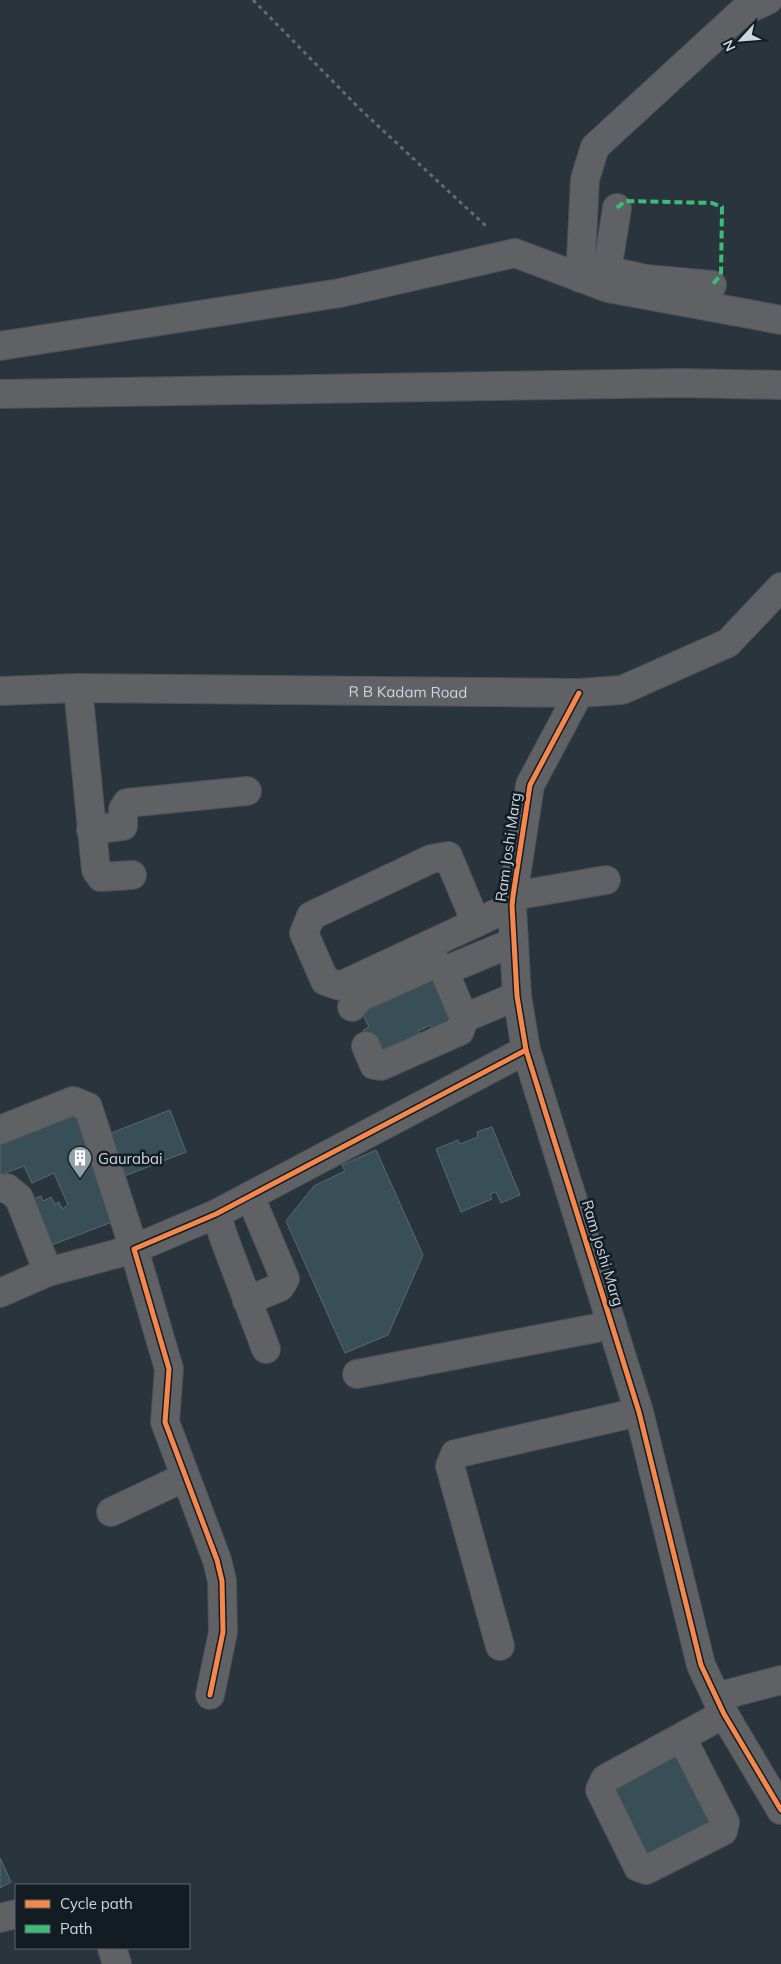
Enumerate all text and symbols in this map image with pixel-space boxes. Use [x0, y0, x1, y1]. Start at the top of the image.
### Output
north arrow [716, 15, 766, 65]
text: N [719, 37, 740, 54]
street label: R B Kadam Road [348, 681, 467, 701]
street label: Ram Joshi Marg [491, 791, 525, 903]
building icon: Gaurabai [67, 1145, 93, 1179]
place label: Gaurabai [98, 1149, 163, 1168]
street label: Ram Joshi Marg [578, 1198, 628, 1308]
legend [15, 1884, 190, 1949]
text: Cycle path [60, 1894, 133, 1913]
text: Path [60, 1919, 92, 1938]

